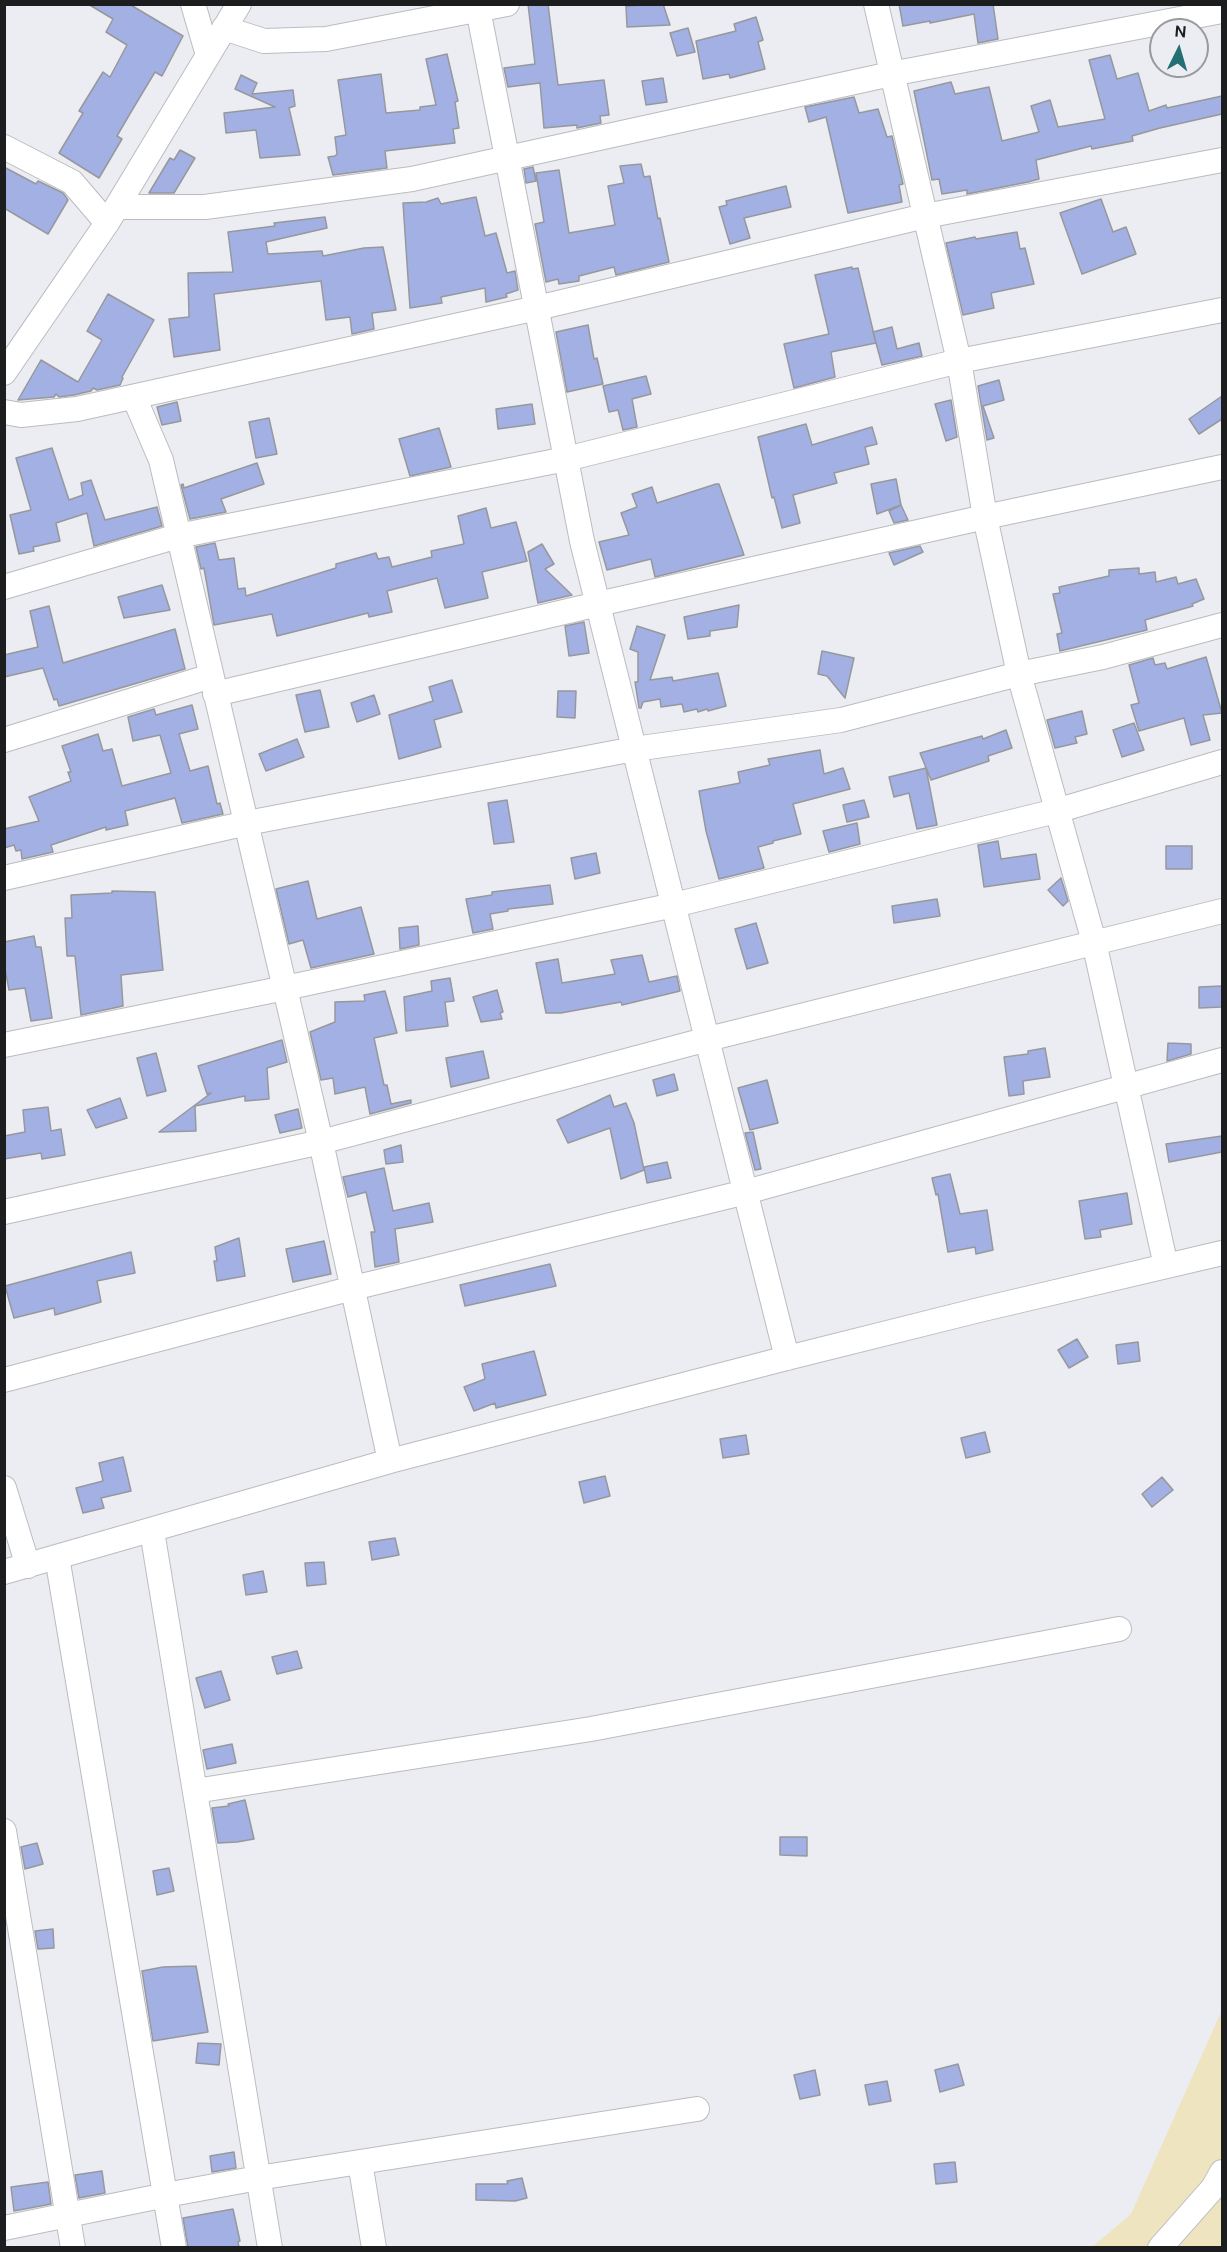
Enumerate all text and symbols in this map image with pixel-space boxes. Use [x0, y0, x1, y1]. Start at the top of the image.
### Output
north arrow [1149, 18, 1209, 78]
text: N [1174, 21, 1187, 43]

